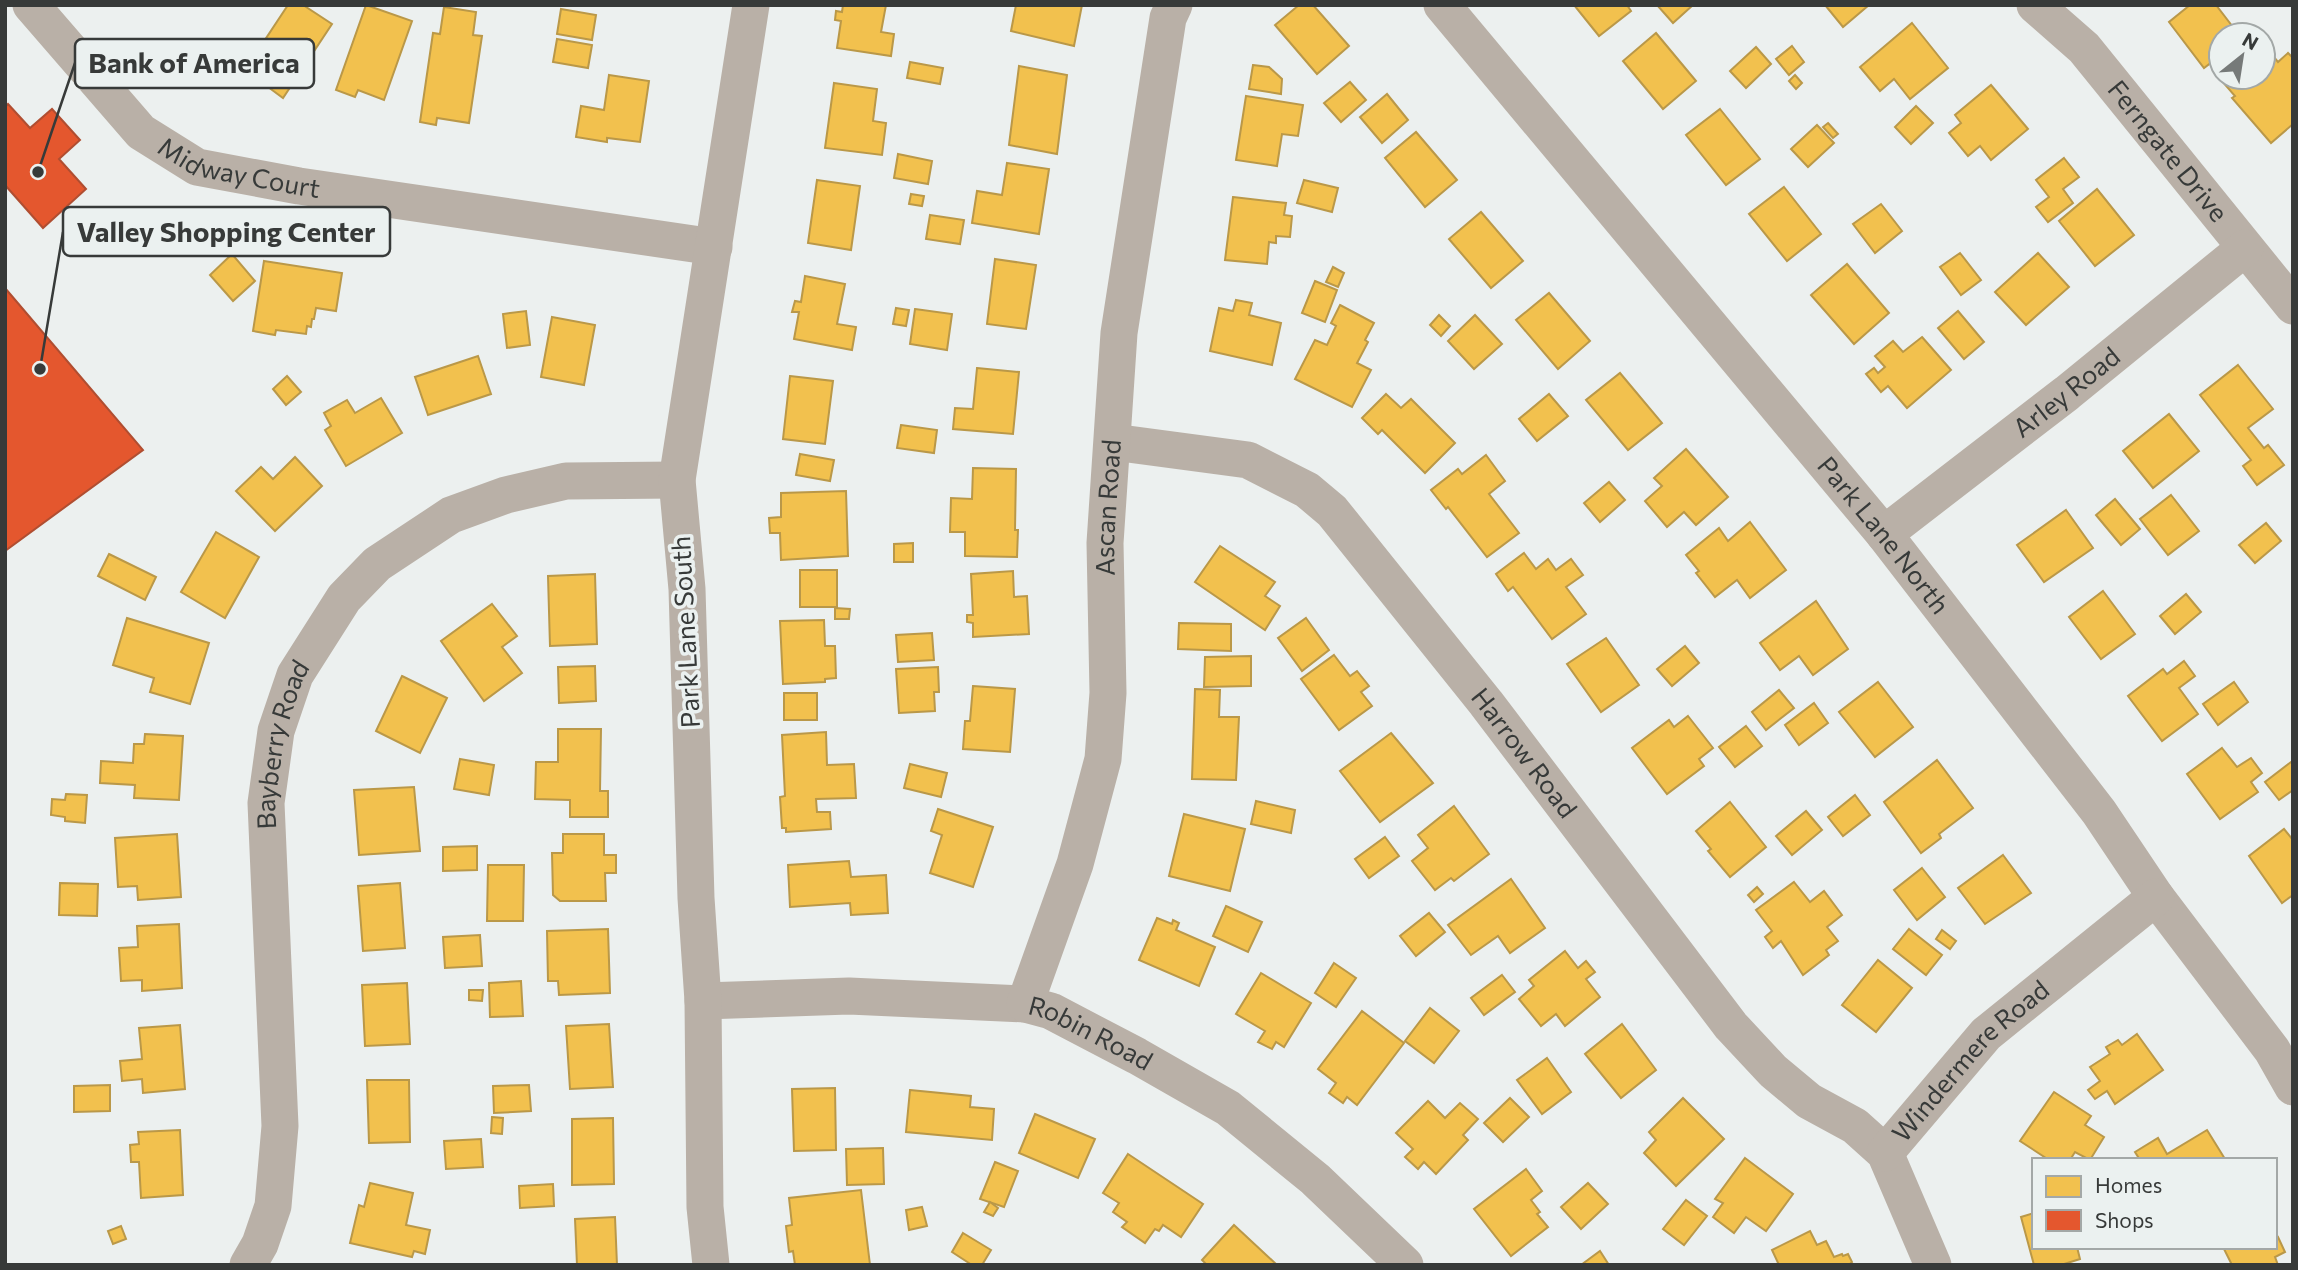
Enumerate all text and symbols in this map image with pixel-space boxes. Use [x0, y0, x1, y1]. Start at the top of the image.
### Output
north arrow [2207, 21, 2277, 91]
text: N [2239, 27, 2263, 54]
callout: Bank of America [75, 39, 314, 88]
text: Bank of America [88, 45, 300, 79]
street label: Ferngate Drive [2102, 73, 2235, 227]
street label: Midway Court [153, 130, 322, 203]
callout: Valley Shopping Center [63, 207, 390, 256]
text: Valley Shopping Center [76, 214, 376, 248]
street label: Arley Road [2006, 340, 2125, 443]
street label: Ascan Road [1088, 438, 1126, 576]
street label: Park Lane North [1812, 450, 1957, 619]
street label: Park Lane South [664, 535, 705, 729]
street label: Bayberry Road [249, 654, 315, 830]
street label: Harrow Road [1466, 681, 1584, 823]
street label: Windermere Road [1885, 973, 2054, 1147]
street label: Robin Road [1026, 989, 1159, 1076]
legend [2032, 1158, 2277, 1249]
text: Homes [2095, 1172, 2162, 1197]
text: Shops [2095, 1207, 2154, 1232]

